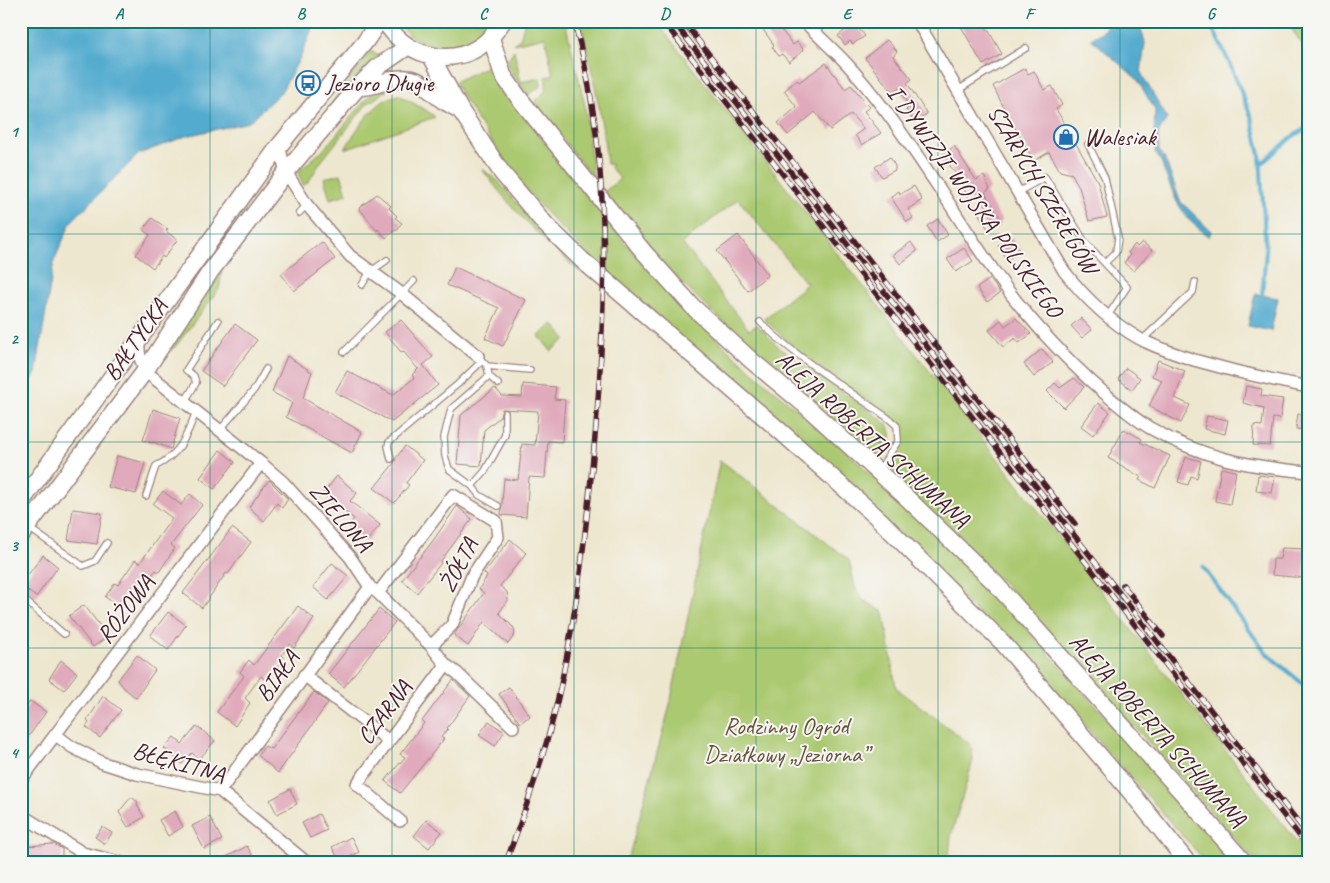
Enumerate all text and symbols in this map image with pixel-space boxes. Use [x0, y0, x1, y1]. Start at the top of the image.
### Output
text: A [115, 4, 125, 24]
text: B [297, 4, 307, 24]
text: C [479, 4, 489, 24]
text: D [660, 4, 671, 24]
text: E [843, 4, 854, 24]
text: F [1025, 4, 1036, 24]
text: G [1207, 4, 1217, 24]
place label: Jezioro Długie [325, 68, 436, 98]
bus stop icon: Jezioro Długie [295, 70, 321, 96]
street label: I DYWIZJI WOJSKA POLSKIEGO [880, 79, 1071, 326]
street label: SZARYCH SZEREGÓW [981, 99, 1107, 283]
text: 1 [10, 122, 19, 142]
place label: Walesiak [1084, 122, 1158, 152]
shop icon: Walesiak [1053, 124, 1079, 150]
street label: BAŁTYCKA [96, 293, 174, 387]
text: 2 [10, 329, 19, 349]
street label: ALEJA ROBERTA SCHUMANA [770, 344, 977, 535]
street label: ZIELONA [303, 476, 379, 559]
street label: ŻÓŁTA [431, 532, 485, 597]
text: 3 [10, 536, 19, 556]
street label: RÓŻOWA [90, 568, 161, 649]
street label: ALEJA ROBERTA SCHUMANA [1063, 627, 1254, 834]
street label: BIAŁA [248, 644, 306, 708]
street label: CZARNA [350, 673, 418, 750]
park label: Rodzinny Ogród Działkowy „Jeziorna” [704, 711, 874, 769]
street label: BŁĘKITNA [130, 735, 229, 790]
text: 4 [10, 743, 19, 763]

